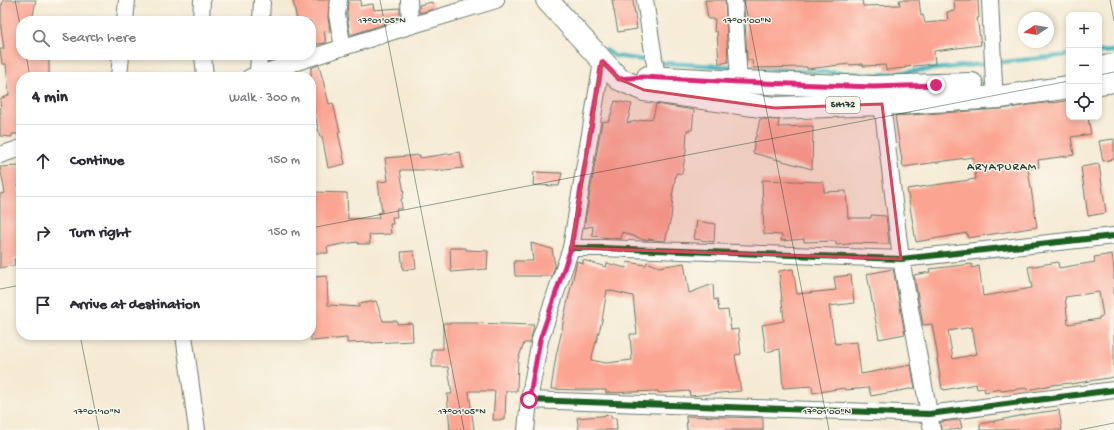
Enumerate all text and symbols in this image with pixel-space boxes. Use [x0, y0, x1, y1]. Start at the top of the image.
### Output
north arrow [1018, 12, 1054, 48]
map controls [1066, 12, 1102, 120]
button: + [1066, 12, 1102, 48]
text: 17°01'05"N [357, 15, 406, 27]
text: 17°01'00"N [722, 15, 771, 27]
search box [16, 16, 316, 60]
icon: search [30, 27, 52, 49]
text: Search here [62, 29, 136, 47]
button: − [1066, 48, 1102, 84]
route end [927, 76, 945, 94]
button: locate [1066, 84, 1102, 120]
text: 4 min [32, 88, 68, 108]
text: Walk · 300 m [229, 91, 300, 106]
road number: SH172 [826, 97, 860, 113]
icon: ahead [32, 150, 54, 172]
text: Continue [70, 152, 124, 170]
text: 150 m [268, 153, 300, 168]
district label: ARYAPURAM [967, 161, 1037, 175]
icon: right [32, 222, 54, 244]
text: Turn right [70, 224, 130, 242]
text: 150 m [268, 225, 300, 240]
icon: arrive [32, 294, 54, 316]
text: Arrive at destination [70, 296, 200, 314]
route start [520, 391, 538, 409]
text: 17°01'10"N [73, 406, 121, 418]
text: 17°01'05"N [437, 406, 486, 418]
text: 17°01'00"N [802, 406, 851, 418]

